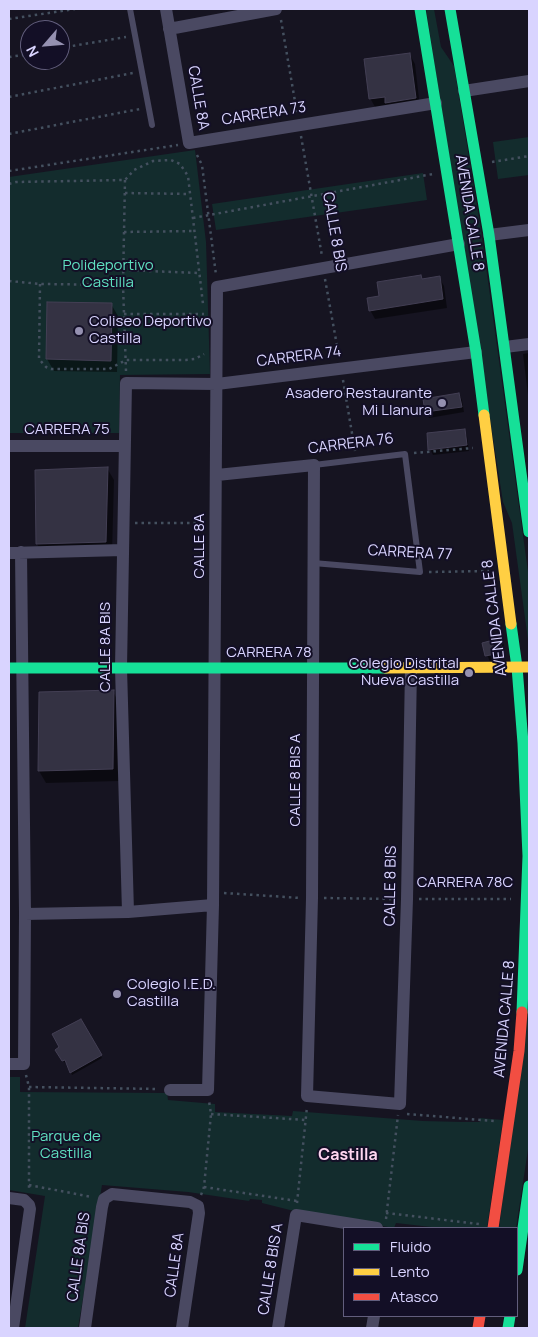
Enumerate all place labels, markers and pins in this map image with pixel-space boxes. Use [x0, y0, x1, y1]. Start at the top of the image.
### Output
place label: Coliseo Deportivo Castilla [89, 313, 212, 348]
marker: Coliseo Deportivo Castilla [73, 325, 85, 337]
place label: Asadero Restaurante Mi Llanura [285, 385, 432, 420]
marker: Asadero Restaurante Mi Llanura [436, 397, 448, 409]
place label: Colegio Distrital Nueva Castilla [349, 655, 459, 690]
marker: Colegio Distrital Nueva Castilla [463, 667, 475, 679]
place label: Colegio I.E.D. Castilla [127, 976, 216, 1011]
marker: Colegio I.E.D. Castilla [111, 988, 123, 1000]

